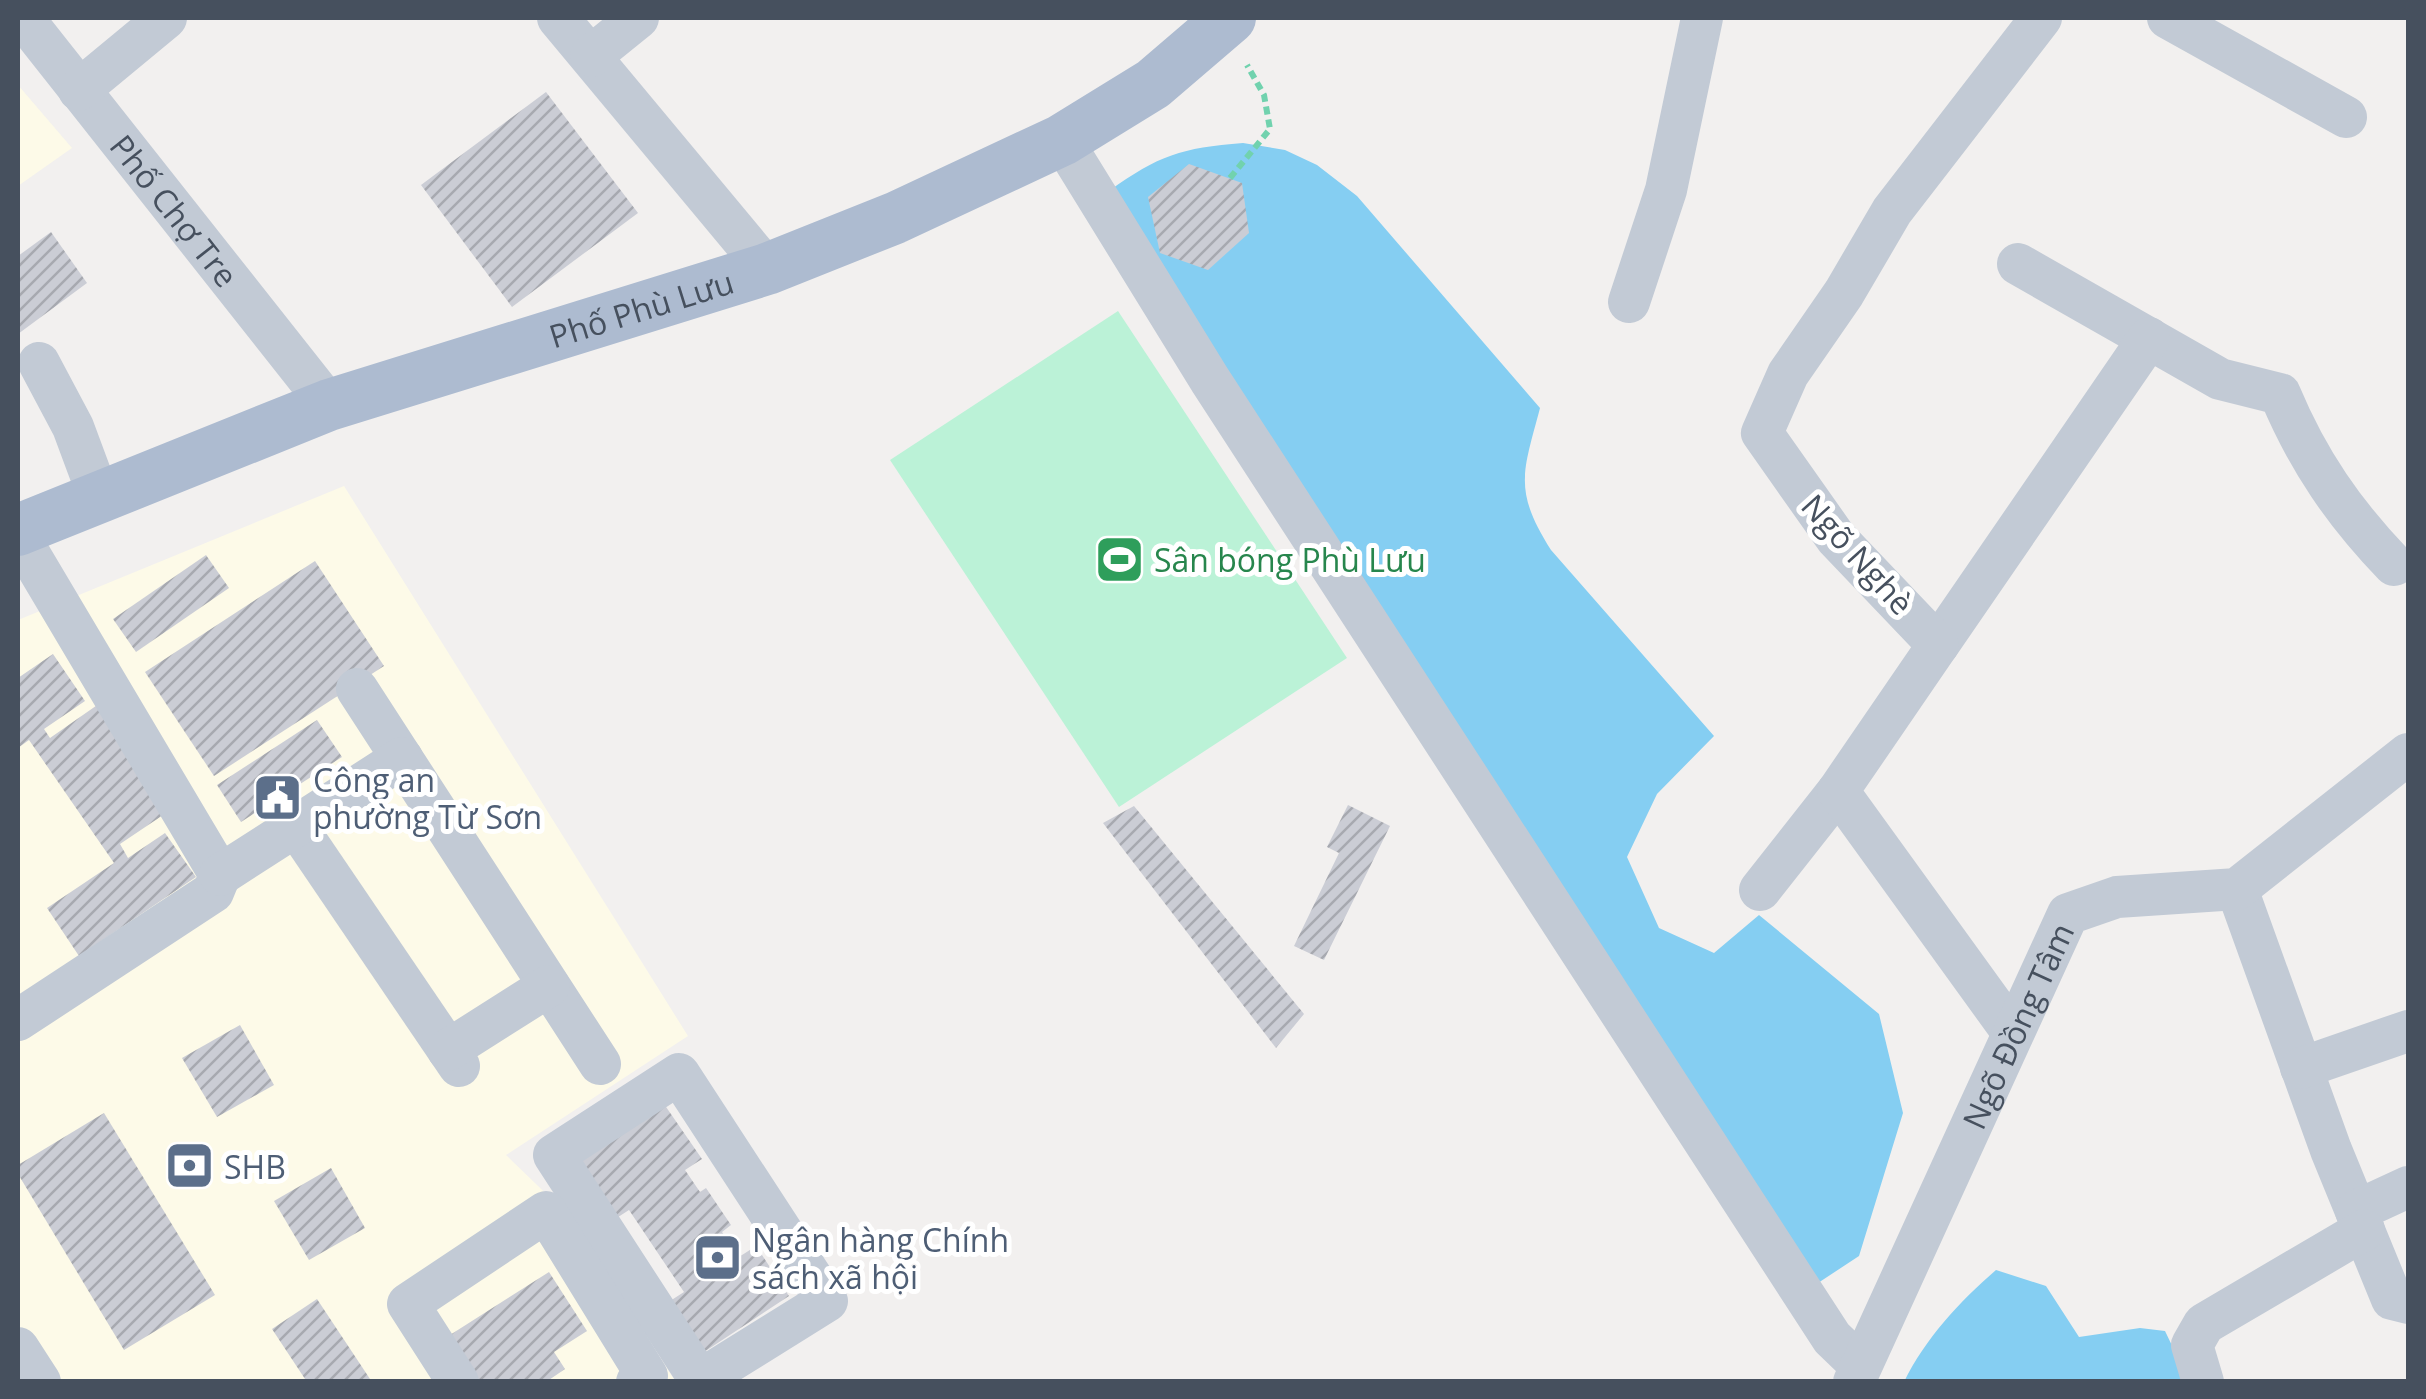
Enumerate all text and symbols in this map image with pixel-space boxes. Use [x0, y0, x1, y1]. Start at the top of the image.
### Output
street label: Phố Chợ Tre [101, 125, 248, 295]
street label: Phố Phù Lưu [544, 259, 739, 357]
street label: Ngõ Nghè [1792, 485, 1924, 623]
sports icon: Sân bóng Phù Lưu [1093, 533, 1145, 585]
place label: Sân bóng Phù Lưu [1154, 538, 1426, 581]
place label: Công an phường Từ Sơn [313, 758, 542, 838]
public building icon: Công an phường Từ Sơn [252, 771, 304, 823]
street label: Ngõ Đồng Tâm [1951, 916, 2083, 1135]
bank icon: SHB [163, 1140, 215, 1192]
place label: SHB [224, 1145, 286, 1188]
place label: Ngân hàng Chính sách xã hội [752, 1218, 1009, 1298]
bank icon: Ngân hàng Chính sách xã hội [691, 1231, 743, 1283]

